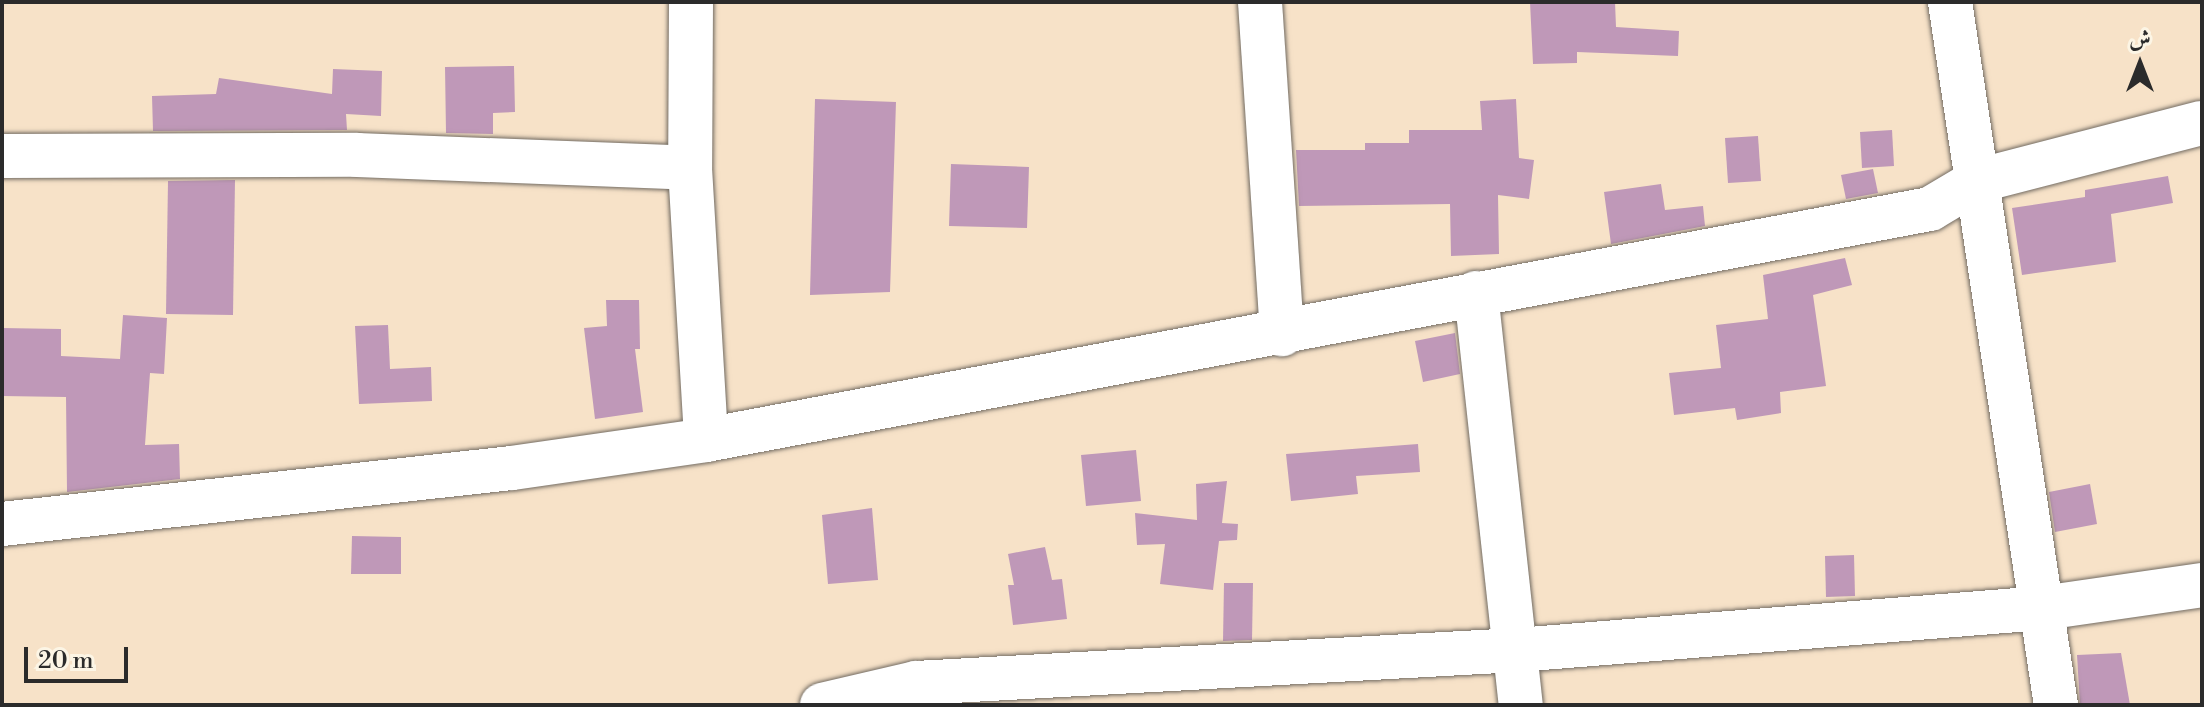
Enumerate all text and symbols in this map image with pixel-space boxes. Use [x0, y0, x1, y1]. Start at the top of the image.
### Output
north arrow [2100, 24, 2180, 104]
text: ش [2129, 26, 2151, 53]
scale bar [28, 631, 132, 681]
text: 20 m [38, 646, 94, 676]

